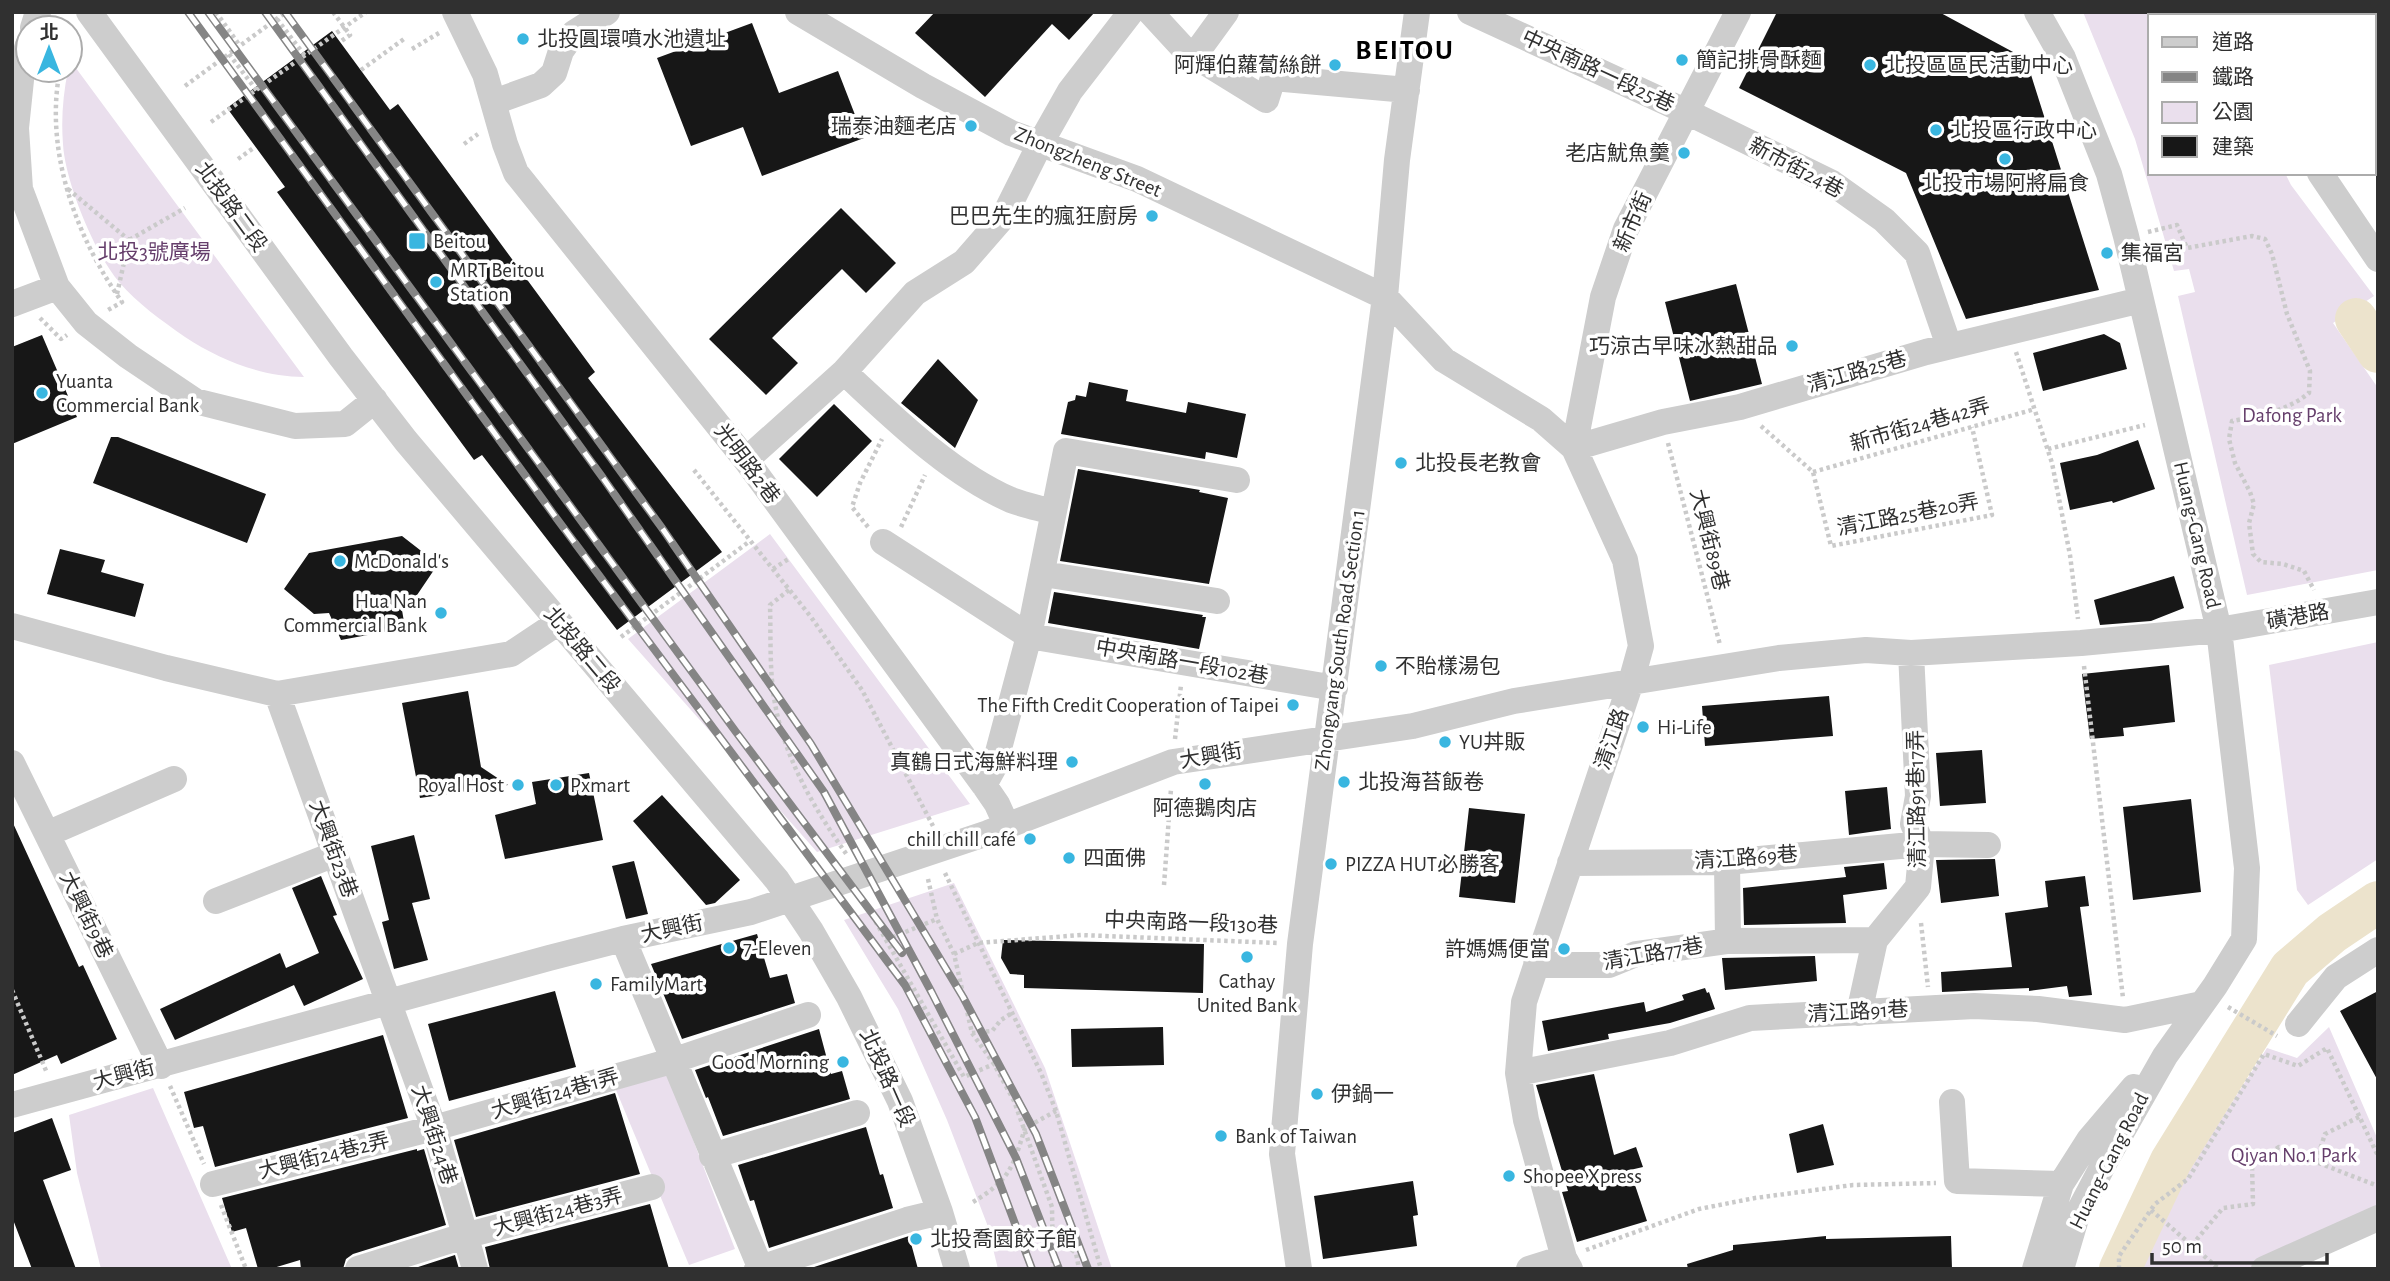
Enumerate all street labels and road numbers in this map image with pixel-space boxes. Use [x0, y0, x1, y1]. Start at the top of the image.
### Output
street label: 中央南路一段25巷 [1519, 26, 1678, 115]
street label: Zhongzheng Street [1012, 123, 1165, 201]
street label: 新市街24巷 [1745, 134, 1847, 202]
street label: 北投路二段 [192, 158, 271, 256]
street label: 新市街 [1610, 189, 1655, 255]
street label: 清江路25巷 [1805, 347, 1909, 396]
street label: 新市街24巷42弄 [1847, 394, 1992, 455]
street label: 光明路2巷 [710, 420, 784, 508]
street label: Huang-Gang Road [2170, 460, 2224, 611]
street label: 大興街89巷 [1686, 487, 1733, 593]
street label: 清江路25巷20弄 [1835, 490, 1981, 539]
street label: Zhongyang South Road Section 1 [1311, 508, 1369, 772]
street label: 磺港路 [2265, 600, 2331, 633]
street label: 北投路二段 [540, 602, 625, 697]
street label: 中央南路一段102巷 [1094, 635, 1270, 688]
street label: 清江路 [1591, 705, 1632, 772]
street label: 清江路91巷17弄 [1904, 730, 1929, 868]
street label: 大興街 [1178, 739, 1244, 772]
street label: 大興街23巷 [306, 797, 361, 901]
street label: 清江路69巷 [1693, 843, 1798, 872]
street label: 大興街9巷 [56, 868, 117, 962]
street label: 中央南路一段130巷 [1104, 908, 1278, 937]
street label: 大興街 [639, 911, 705, 946]
street label: 清江路77巷 [1601, 934, 1705, 973]
street label: 清江路91巷 [1807, 998, 1909, 1025]
street label: 北投路一段 [856, 1025, 919, 1130]
street label: 大興街 [91, 1056, 157, 1093]
street label: 大興街24巷1弄 [488, 1065, 621, 1122]
street label: 大興街24巷 [408, 1082, 461, 1188]
street label: Huang-Gang Road [2066, 1089, 2152, 1233]
street label: 大興街24巷2弄 [256, 1129, 392, 1182]
street label: 大興街24巷3弄 [491, 1184, 625, 1239]

